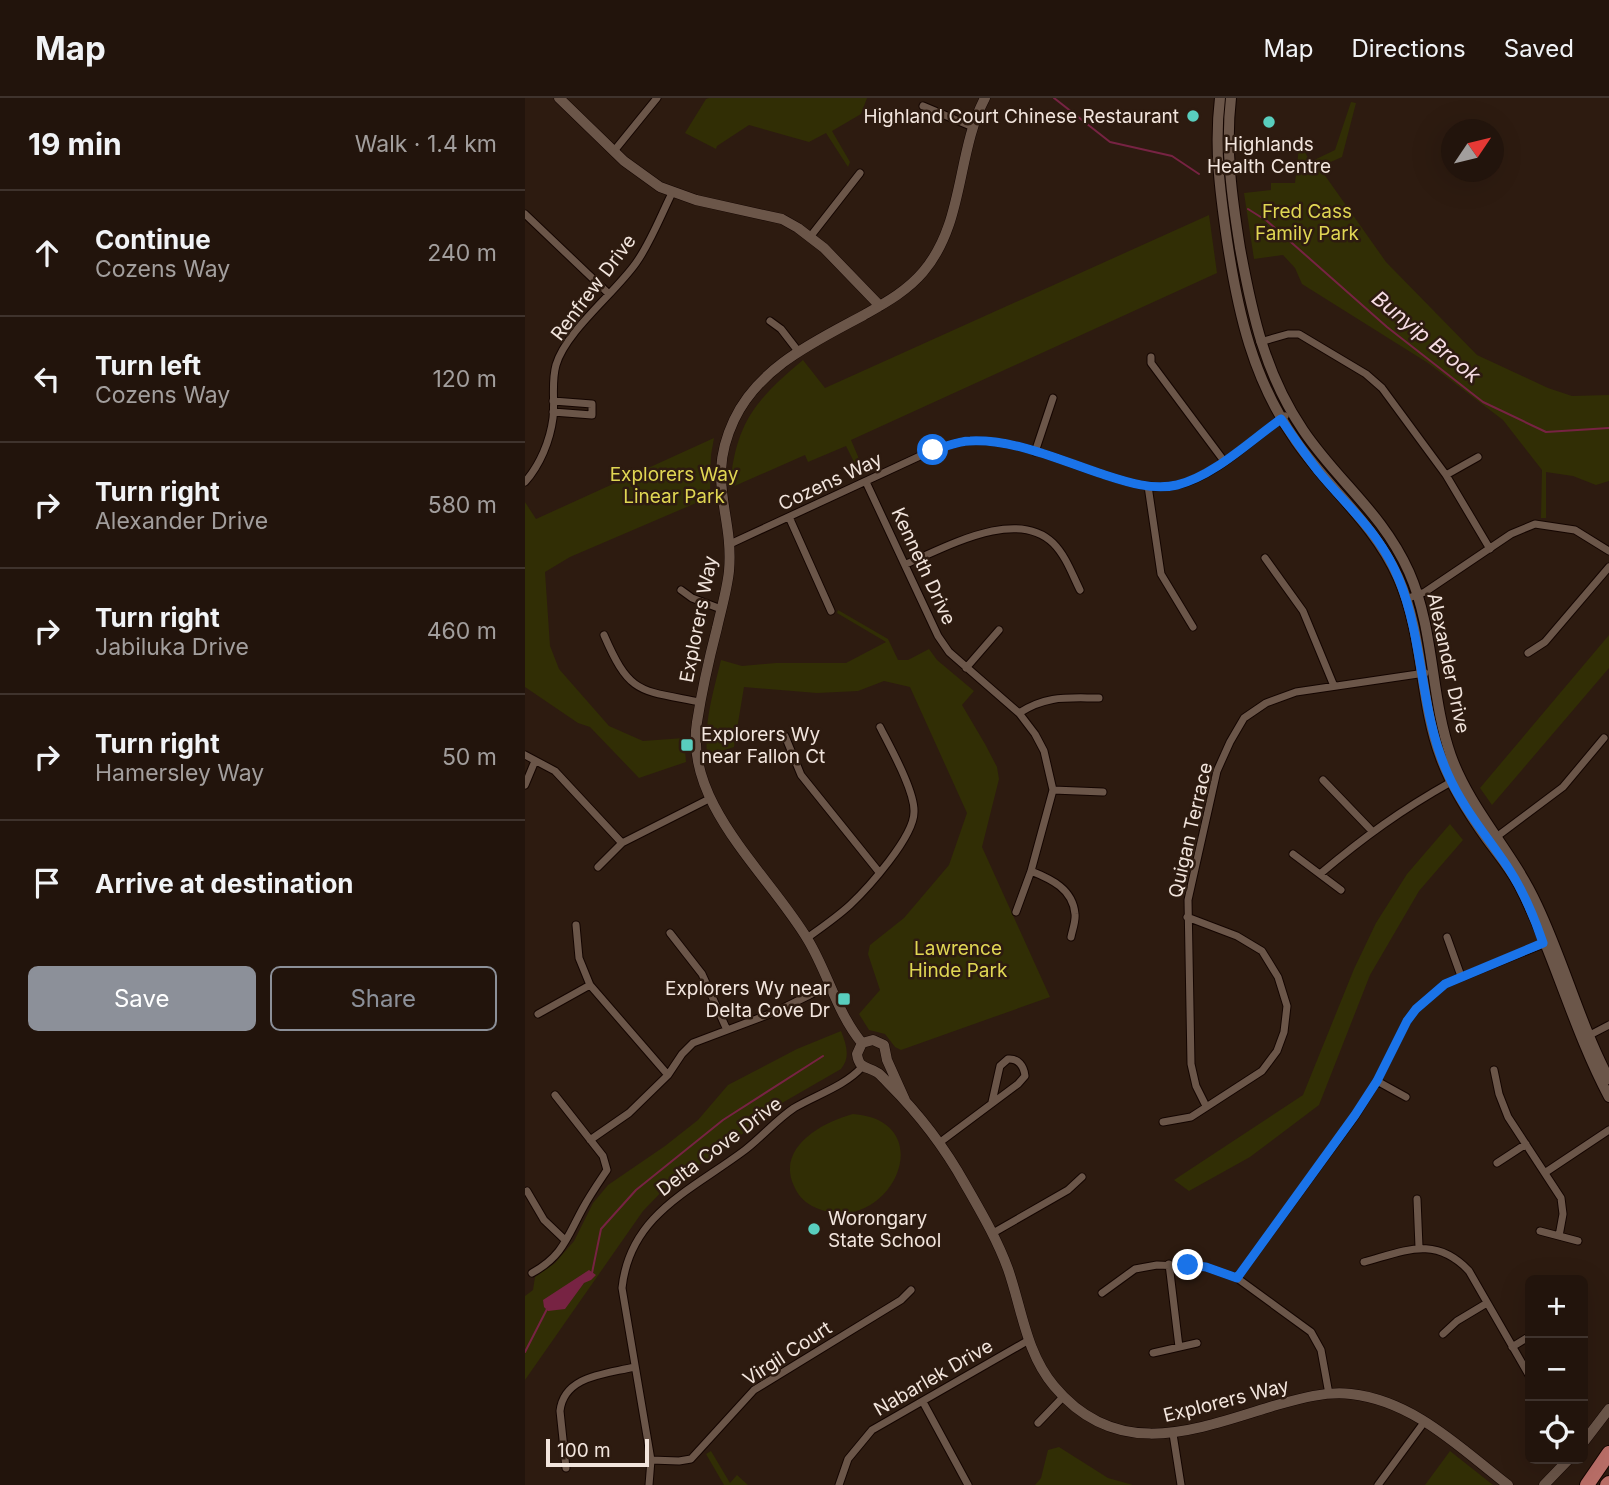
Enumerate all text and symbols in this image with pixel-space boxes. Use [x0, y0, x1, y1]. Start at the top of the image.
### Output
text: Map [35, 28, 106, 68]
text: Map [1264, 34, 1313, 63]
text: Directions [1351, 34, 1466, 63]
text: Saved [1504, 34, 1574, 63]
place label: Highland Court Chinese Restaurant [863, 105, 1179, 128]
marker: Highland Court Chinese Restaurant [1185, 108, 1201, 124]
marker: Highlands Health Centre [1261, 114, 1277, 130]
north arrow [1441, 119, 1504, 182]
text: 19 min [28, 126, 122, 162]
text: Walk · 1.4 km [355, 130, 497, 158]
place label: Highlands Health Centre [1207, 133, 1331, 178]
park label: Fred Cass Family Park [1255, 200, 1360, 245]
text: Continue [95, 224, 211, 255]
street label: Renfrew Drive [546, 230, 641, 345]
icon: ahead [28, 234, 66, 272]
text: 240 m [427, 239, 497, 267]
text: Cozens Way [95, 255, 230, 283]
water label: Bunyip Brook [1367, 285, 1486, 388]
text: Turn left [95, 350, 201, 381]
icon: left [28, 360, 66, 398]
text: 120 m [432, 365, 497, 393]
text: Cozens Way [95, 381, 230, 409]
route start [917, 434, 948, 465]
street label: Cozens Way [775, 447, 886, 515]
park label: Explorers Way Linear Park [610, 463, 739, 508]
text: Turn right [95, 476, 220, 507]
icon: right [28, 486, 66, 524]
text: 580 m [428, 491, 497, 519]
street label: Kenneth Drive [886, 504, 961, 628]
text: Alexander Drive [95, 507, 268, 535]
street label: Explorers Way [675, 553, 722, 684]
street label: Alexander Drive [1422, 591, 1475, 735]
text: Turn right [95, 602, 220, 633]
icon: right [28, 612, 66, 650]
text: 460 m [427, 617, 497, 645]
text: Jabiluka Drive [95, 633, 249, 661]
place label: Explorers Wy near Fallon Ct [701, 723, 825, 768]
text: Turn right [95, 728, 220, 759]
marker: Explorers Wy near Fallon Ct [679, 737, 695, 753]
icon: right [28, 738, 66, 776]
text: 50 m [442, 743, 497, 771]
text: Hamersley Way [95, 759, 264, 787]
street label: Quigan Terrace [1164, 760, 1217, 900]
icon: arrive [28, 864, 66, 902]
text: Arrive at destination [95, 868, 354, 899]
park label: Lawrence Hinde Park [909, 937, 1008, 982]
button: Save [28, 966, 256, 1031]
button: Share [270, 966, 497, 1031]
place label: Explorers Wy near Delta Cove Dr [665, 977, 830, 1022]
marker: Explorers Wy near Delta Cove Dr [836, 991, 852, 1007]
street label: Delta Cove Drive [652, 1092, 786, 1201]
place label: Worongary State School [828, 1207, 941, 1252]
marker: Worongary State School [806, 1221, 822, 1237]
route end [1172, 1249, 1203, 1280]
map controls [1525, 1275, 1588, 1464]
button: + [1525, 1275, 1588, 1338]
street label: Virgil Court [739, 1316, 836, 1391]
street label: Nabarlek Drive [870, 1334, 997, 1421]
button: − [1525, 1338, 1588, 1401]
street label: Explorers Way [1161, 1374, 1292, 1427]
button: locate [1525, 1401, 1588, 1464]
scale bar [546, 1436, 649, 1468]
text: 100 m [557, 1439, 611, 1462]

